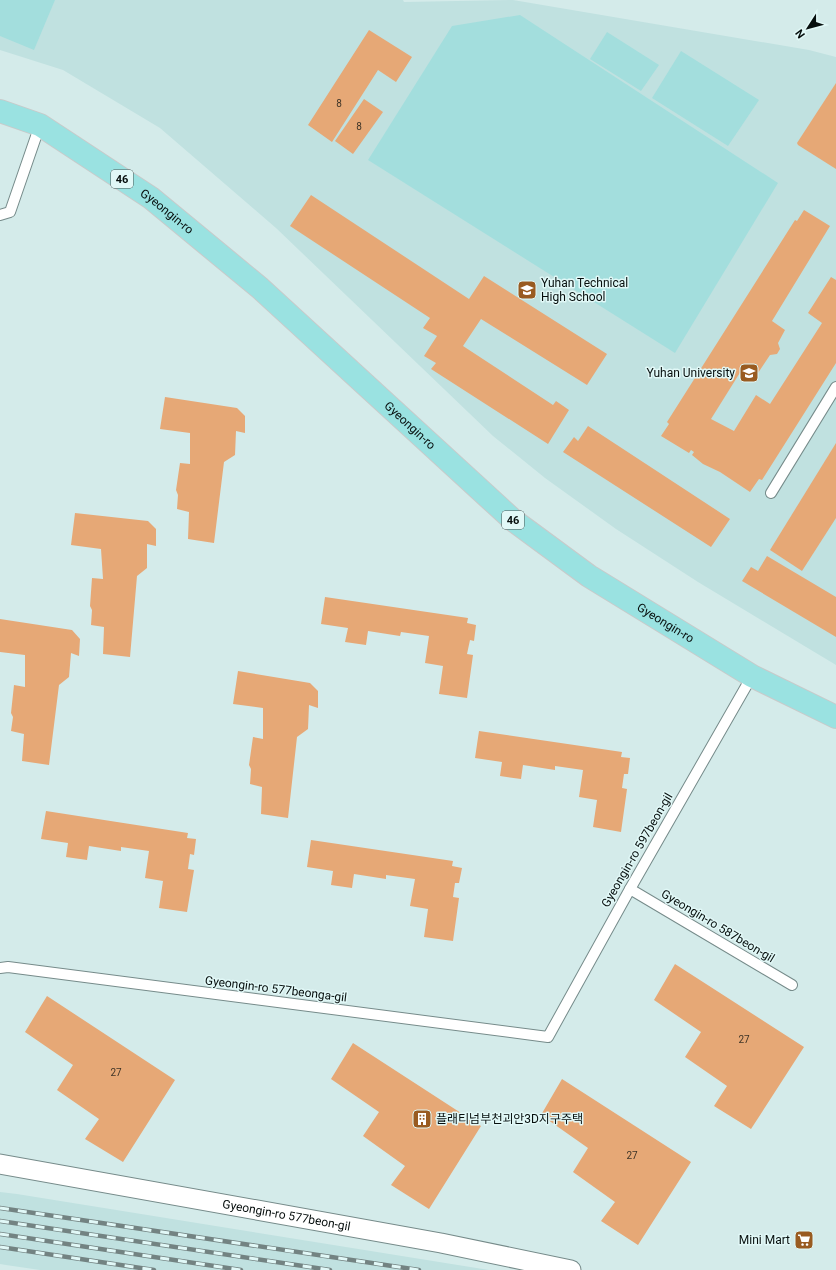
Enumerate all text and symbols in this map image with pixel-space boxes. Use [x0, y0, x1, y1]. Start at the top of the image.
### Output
north arrow [788, 8, 828, 48]
text: N [793, 26, 808, 41]
house number: 8 [336, 98, 342, 109]
house number: 8 [356, 121, 362, 132]
road number: 46 [111, 170, 133, 188]
street label: Gyeongin-ro [138, 186, 196, 237]
place label: Yuhan Technical High School [541, 276, 628, 304]
school or university icon: Yuhan Technical High School [516, 279, 538, 301]
school or university icon: Yuhan University [738, 362, 760, 384]
place label: Yuhan University [646, 366, 735, 380]
street label: Gyeongin-ro [382, 399, 438, 452]
road number: 46 [502, 511, 524, 529]
street label: Gyeongin-ro [635, 600, 697, 646]
street label: Gyeongin-ro 597beon-gil [599, 790, 675, 910]
street label: Gyeongin-ro 587beon-gil [659, 887, 777, 965]
street label: Gyeongin-ro 577beonga-gil [204, 973, 348, 1005]
house number: 27 [738, 1034, 750, 1045]
house number: 27 [110, 1067, 122, 1078]
building icon: 플래티넘부천괴안3D지구주택 [411, 1108, 433, 1130]
place label: 플래티넘부천괴안3D지구주택 [436, 1112, 583, 1126]
house number: 27 [626, 1150, 638, 1161]
street label: Gyeongin-ro 577beon-gil [221, 1197, 352, 1234]
supermarket icon: Mini Mart [793, 1229, 815, 1251]
place label: Mini Mart [739, 1233, 790, 1247]

